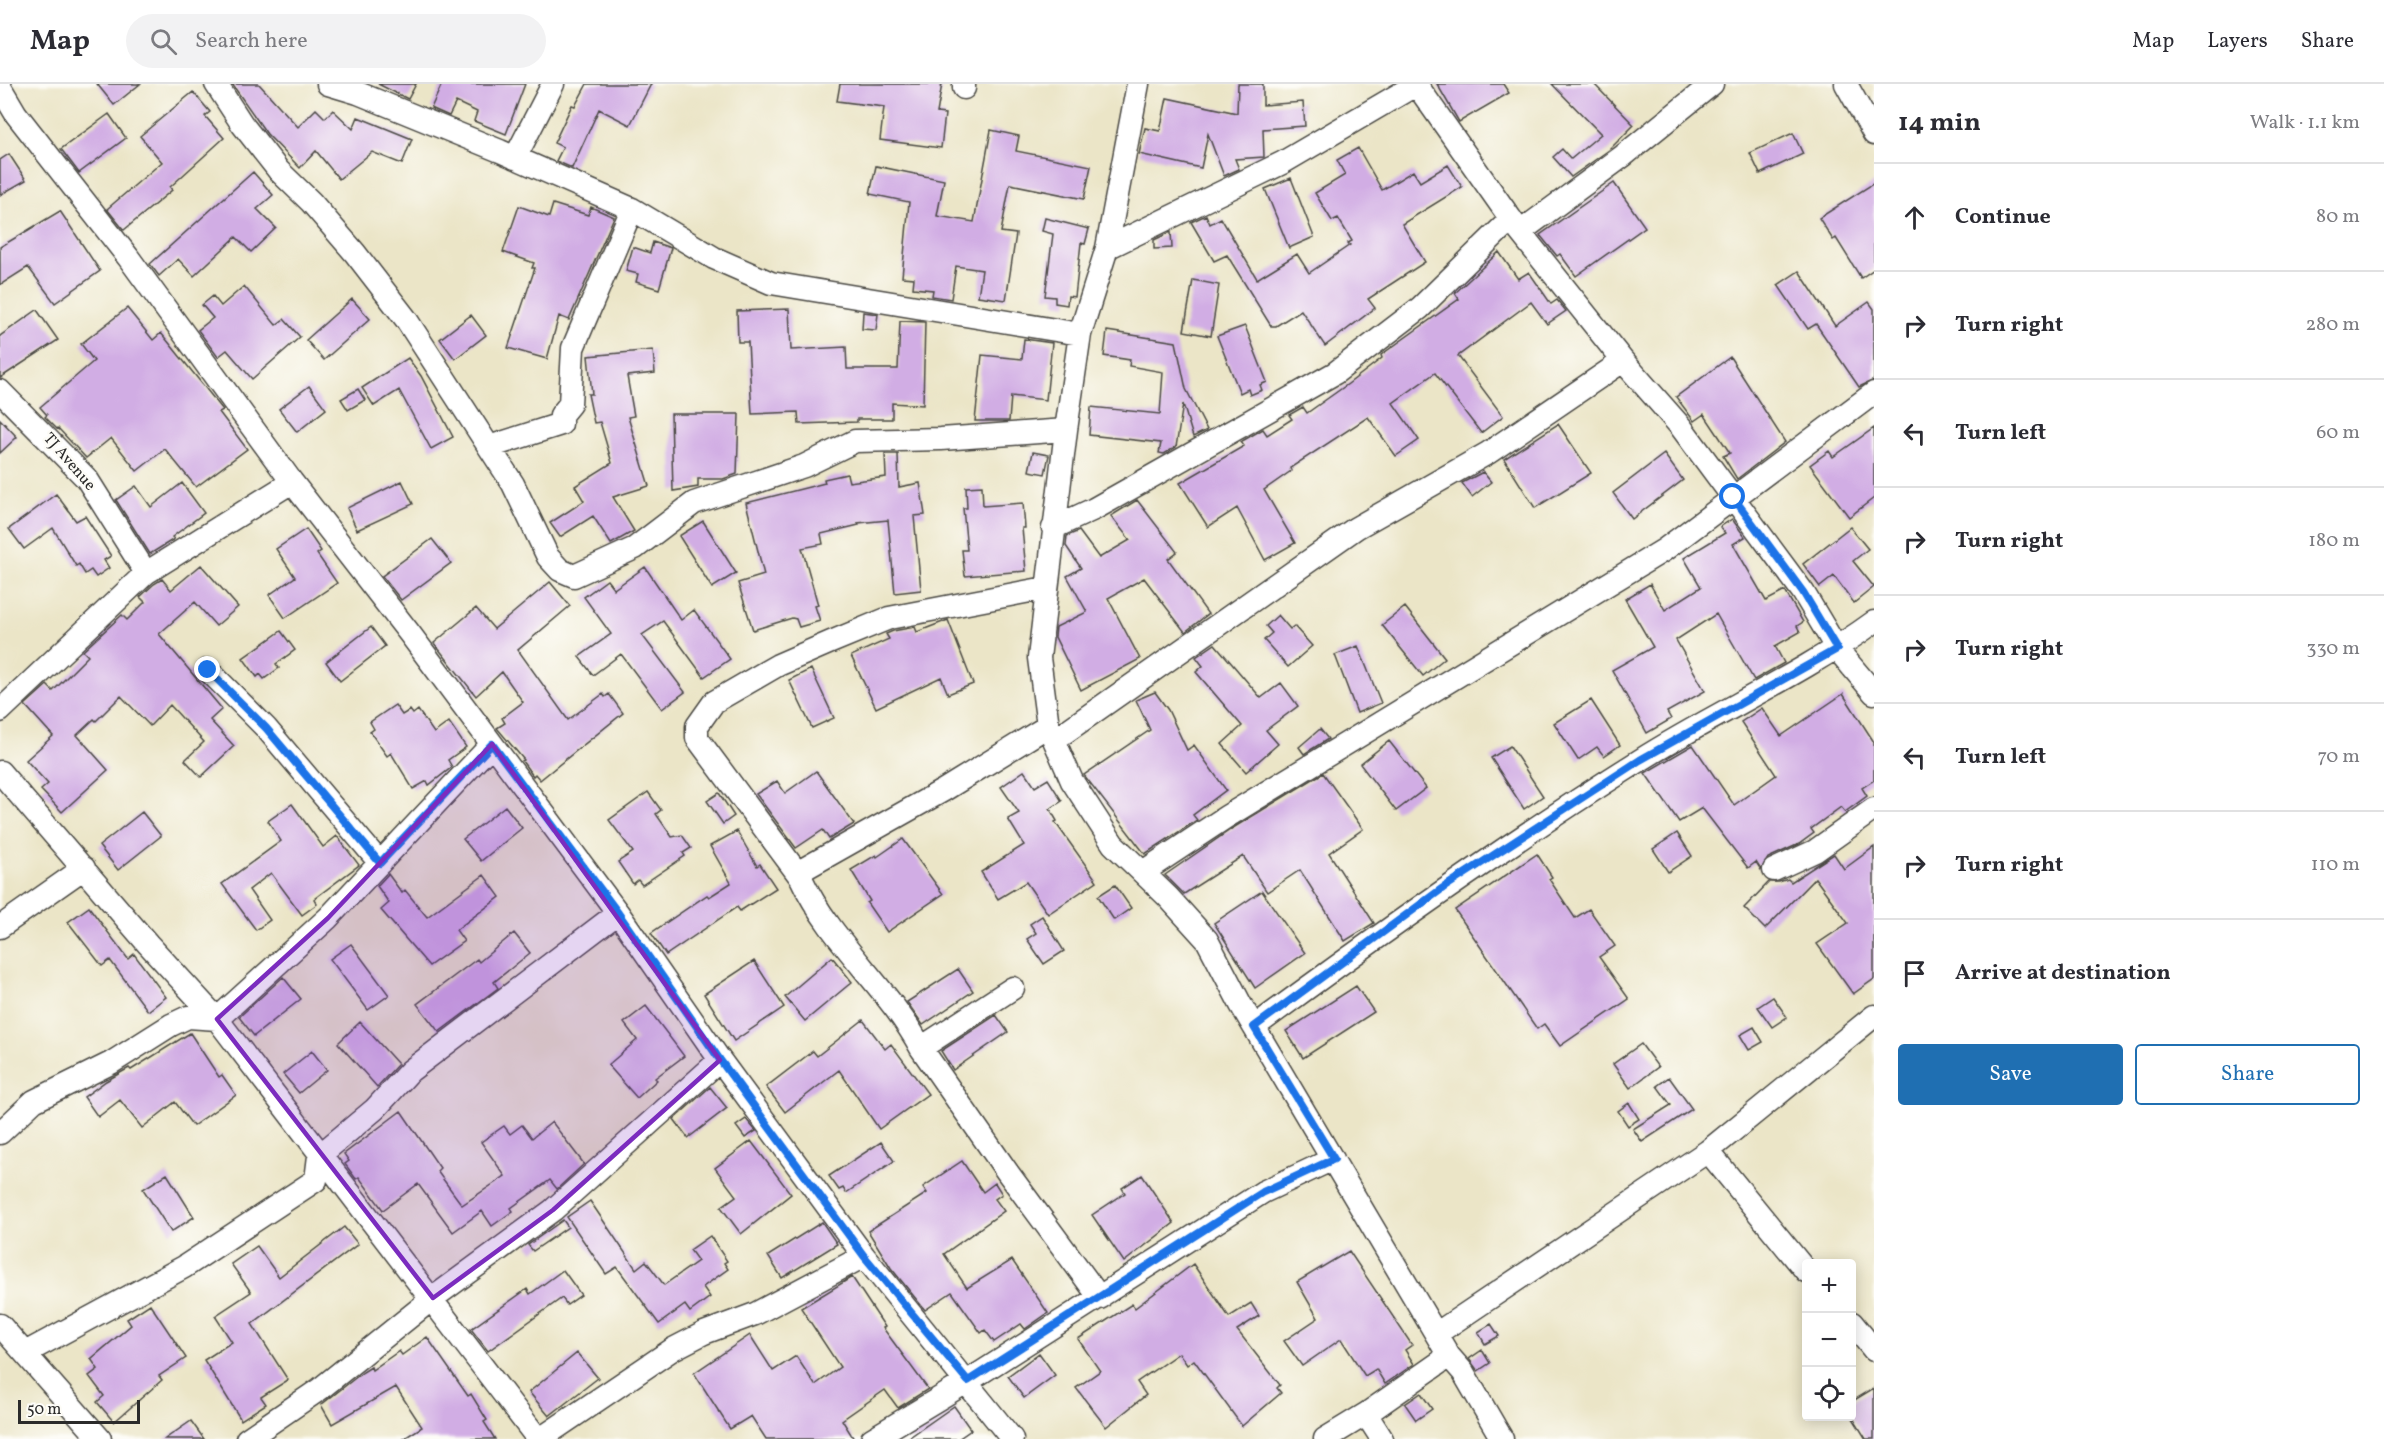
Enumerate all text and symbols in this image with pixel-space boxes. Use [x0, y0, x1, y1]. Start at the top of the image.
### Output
search box [126, 14, 546, 68]
text: Map [30, 22, 90, 61]
icon: search [147, 25, 180, 58]
text: Search here [195, 26, 308, 57]
text: Map [2132, 27, 2174, 56]
text: Layers [2207, 27, 2268, 56]
text: Share [2301, 27, 2354, 56]
text: 14 min [1898, 105, 1981, 141]
text: Walk · 1.1 km [2250, 109, 2360, 137]
icon: ahead [1898, 201, 1931, 234]
text: Continue [1955, 202, 2051, 233]
text: 80 m [2316, 203, 2360, 231]
icon: right [1898, 309, 1931, 342]
text: Turn right [1955, 310, 2063, 341]
text: 280 m [2305, 311, 2360, 339]
icon: left [1898, 417, 1931, 450]
text: Turn left [1955, 418, 2046, 449]
text: 60 m [2316, 419, 2360, 447]
street label: TJ Avenue [38, 428, 100, 496]
route start [1719, 483, 1745, 509]
icon: right [1898, 525, 1931, 558]
text: Turn right [1955, 526, 2063, 557]
text: 180 m [2308, 527, 2360, 555]
icon: right [1898, 633, 1931, 666]
text: Turn right [1955, 634, 2063, 665]
text: 330 m [2306, 635, 2360, 663]
route end [194, 656, 220, 682]
icon: left [1898, 741, 1931, 774]
text: Turn left [1955, 742, 2046, 773]
text: 70 m [2317, 743, 2360, 771]
icon: right [1898, 849, 1931, 882]
text: Turn right [1955, 850, 2063, 881]
text: 110 m [2311, 851, 2360, 879]
icon: arrive [1898, 957, 1931, 990]
text: Arrive at destination [1955, 958, 2171, 989]
button: Save [1898, 1044, 2123, 1105]
button: Share [2135, 1044, 2360, 1105]
map controls [1802, 1259, 1856, 1421]
button: + [1802, 1259, 1856, 1313]
button: − [1802, 1313, 1856, 1367]
button: locate [1802, 1367, 1856, 1421]
scale bar [18, 1397, 140, 1424]
text: 50 m [27, 1399, 61, 1421]

